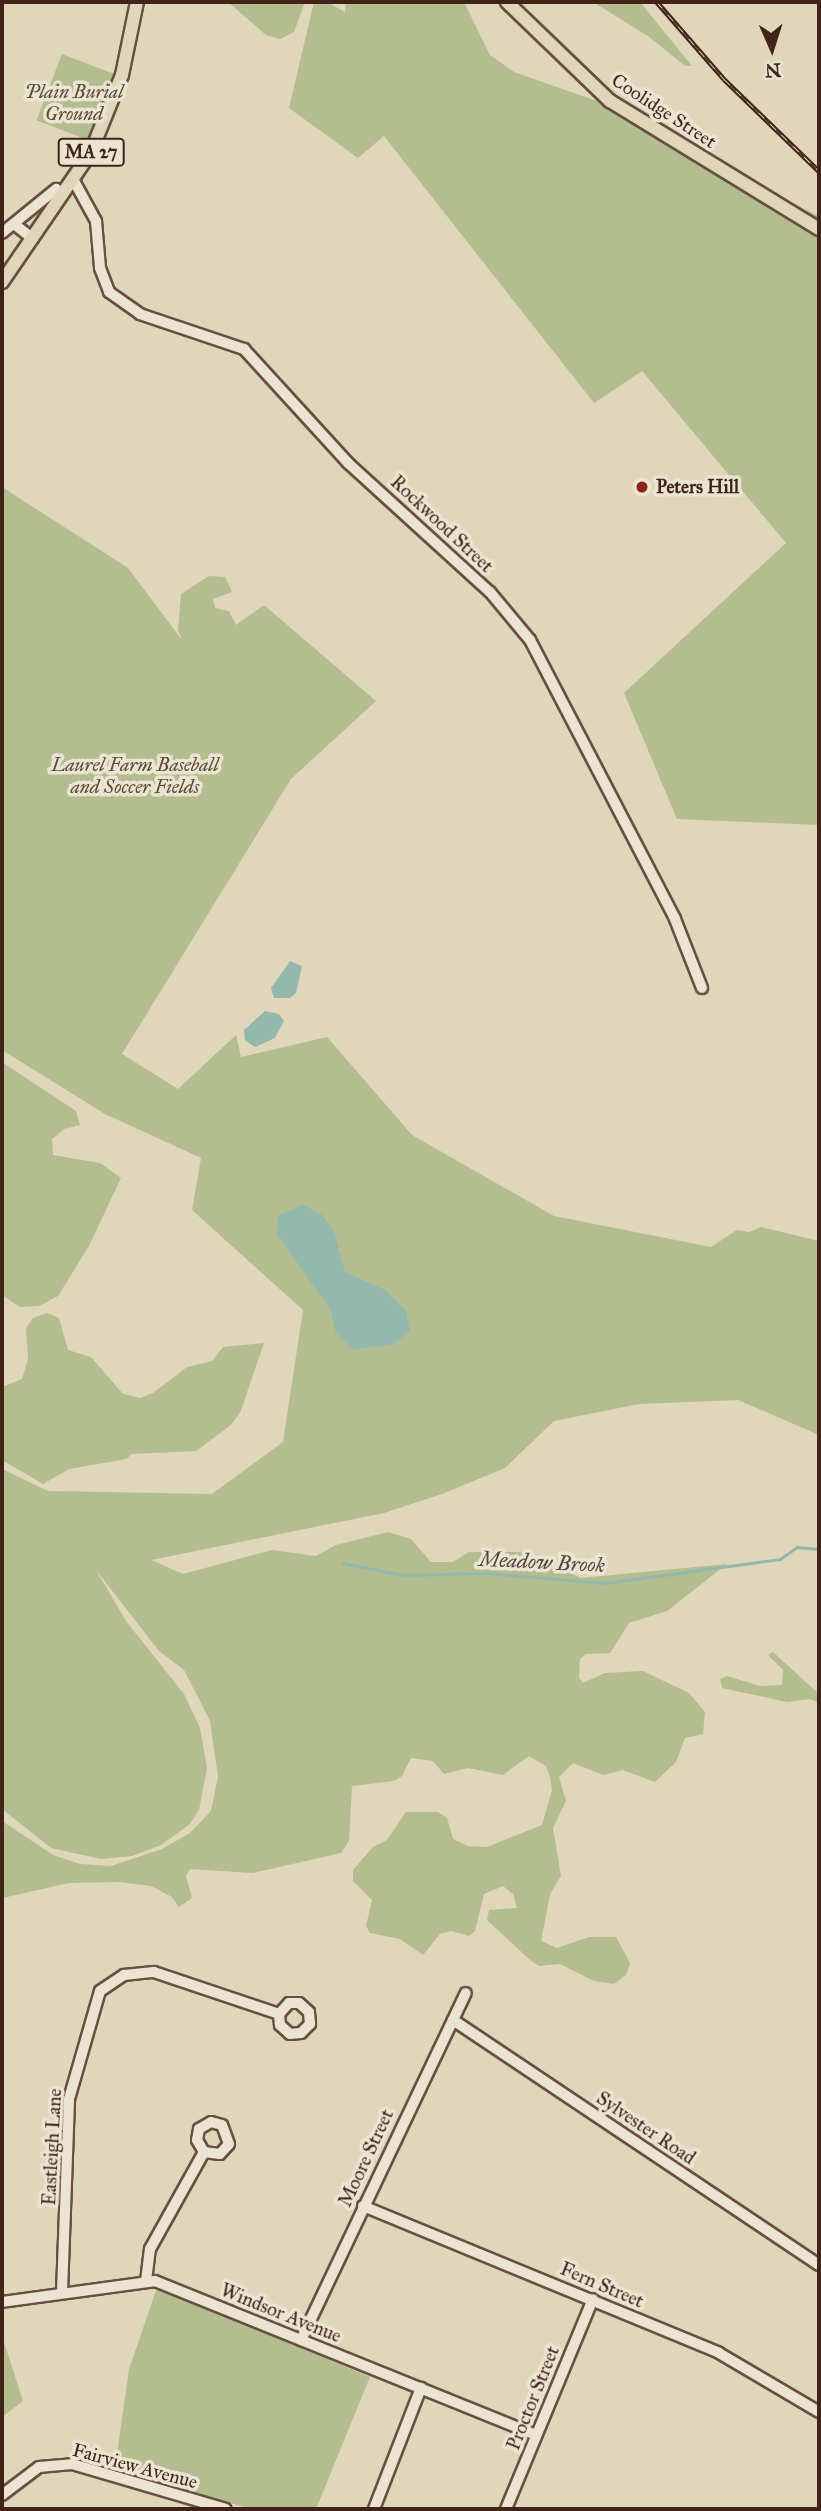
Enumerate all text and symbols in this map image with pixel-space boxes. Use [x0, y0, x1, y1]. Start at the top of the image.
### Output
north arrow [737, 14, 807, 84]
text: N [764, 59, 782, 82]
street label: Coolidge Street [607, 69, 721, 153]
park label: Plain Burial Ground [25, 81, 123, 125]
road number: MA 27 [56, 138, 126, 167]
street label: Rockwood Street [386, 471, 498, 577]
place label: Peters Hill [656, 476, 739, 498]
marker: Peters Hill [634, 479, 650, 495]
park label: Laurel Farm Baseball and Soccer Fields [52, 754, 218, 798]
water label: Meadow Brook [479, 1546, 605, 1578]
street label: Sylvester Road [592, 2087, 700, 2169]
street label: Eastleigh Lane [38, 2088, 66, 2206]
street label: Moore Street [333, 2106, 399, 2210]
street label: Fern Street [557, 2257, 647, 2313]
street label: Windsor Avenue [217, 2278, 345, 2348]
street label: Proctor Street [502, 2343, 564, 2453]
street label: Fairview Avenue [70, 2438, 200, 2494]

